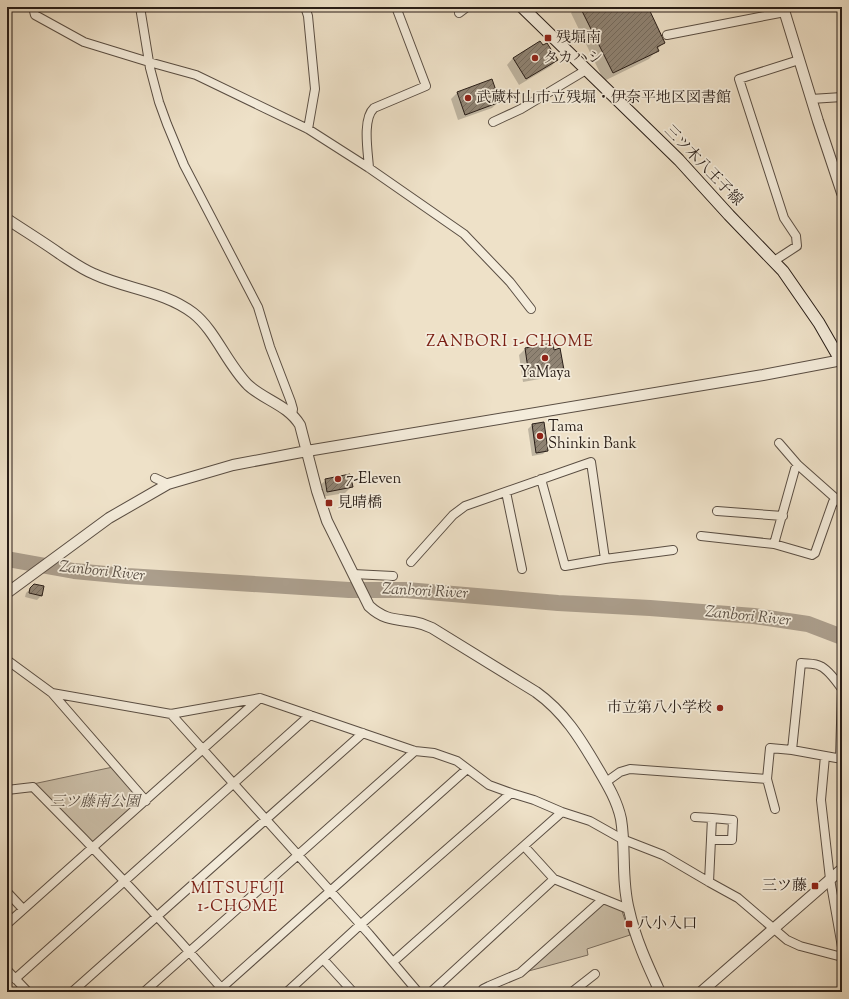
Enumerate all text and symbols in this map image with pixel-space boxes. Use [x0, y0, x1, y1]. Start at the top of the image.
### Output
place label: 残堀南 [556, 28, 601, 49]
marker: 残堀南 [543, 33, 553, 43]
place label: タカハシ [543, 48, 603, 69]
marker: タカハシ [530, 53, 540, 63]
place label: 武蔵村山市立残堀・伊奈平地区図書館 [476, 88, 731, 109]
marker: 武蔵村山市立残堀・伊奈平地区図書館 [463, 93, 473, 103]
street label: 三ツ木八王子線 [659, 121, 747, 211]
district label: ZANBORI 1-CHOME [426, 331, 594, 354]
marker: YaMaya [540, 353, 550, 363]
place label: YaMaya [519, 363, 571, 384]
place label: Tama Shinkin Bank [548, 417, 637, 455]
marker: Tama Shinkin Bank [535, 431, 545, 441]
place label: 7-Eleven [346, 469, 402, 490]
marker: 7-Eleven [333, 474, 343, 484]
place label: 見晴橋 [337, 493, 382, 514]
marker: 見晴橋 [324, 498, 334, 508]
water label: Zanbori River [58, 556, 146, 588]
water label: Zanbori River [381, 578, 469, 606]
water label: Zanbori River [704, 601, 792, 633]
place label: 市立第八小学校 [607, 698, 712, 719]
marker: 市立第八小学校 [715, 703, 725, 713]
park label: 三ツ藤南公園 [50, 792, 143, 813]
place label: 三ツ藤 [762, 876, 807, 897]
district label: MITSUFUJI 1-CHOME [191, 878, 285, 919]
marker: 三ツ藤 [810, 881, 820, 891]
place label: 八小入口 [637, 914, 697, 935]
marker: 八小入口 [624, 919, 634, 929]

